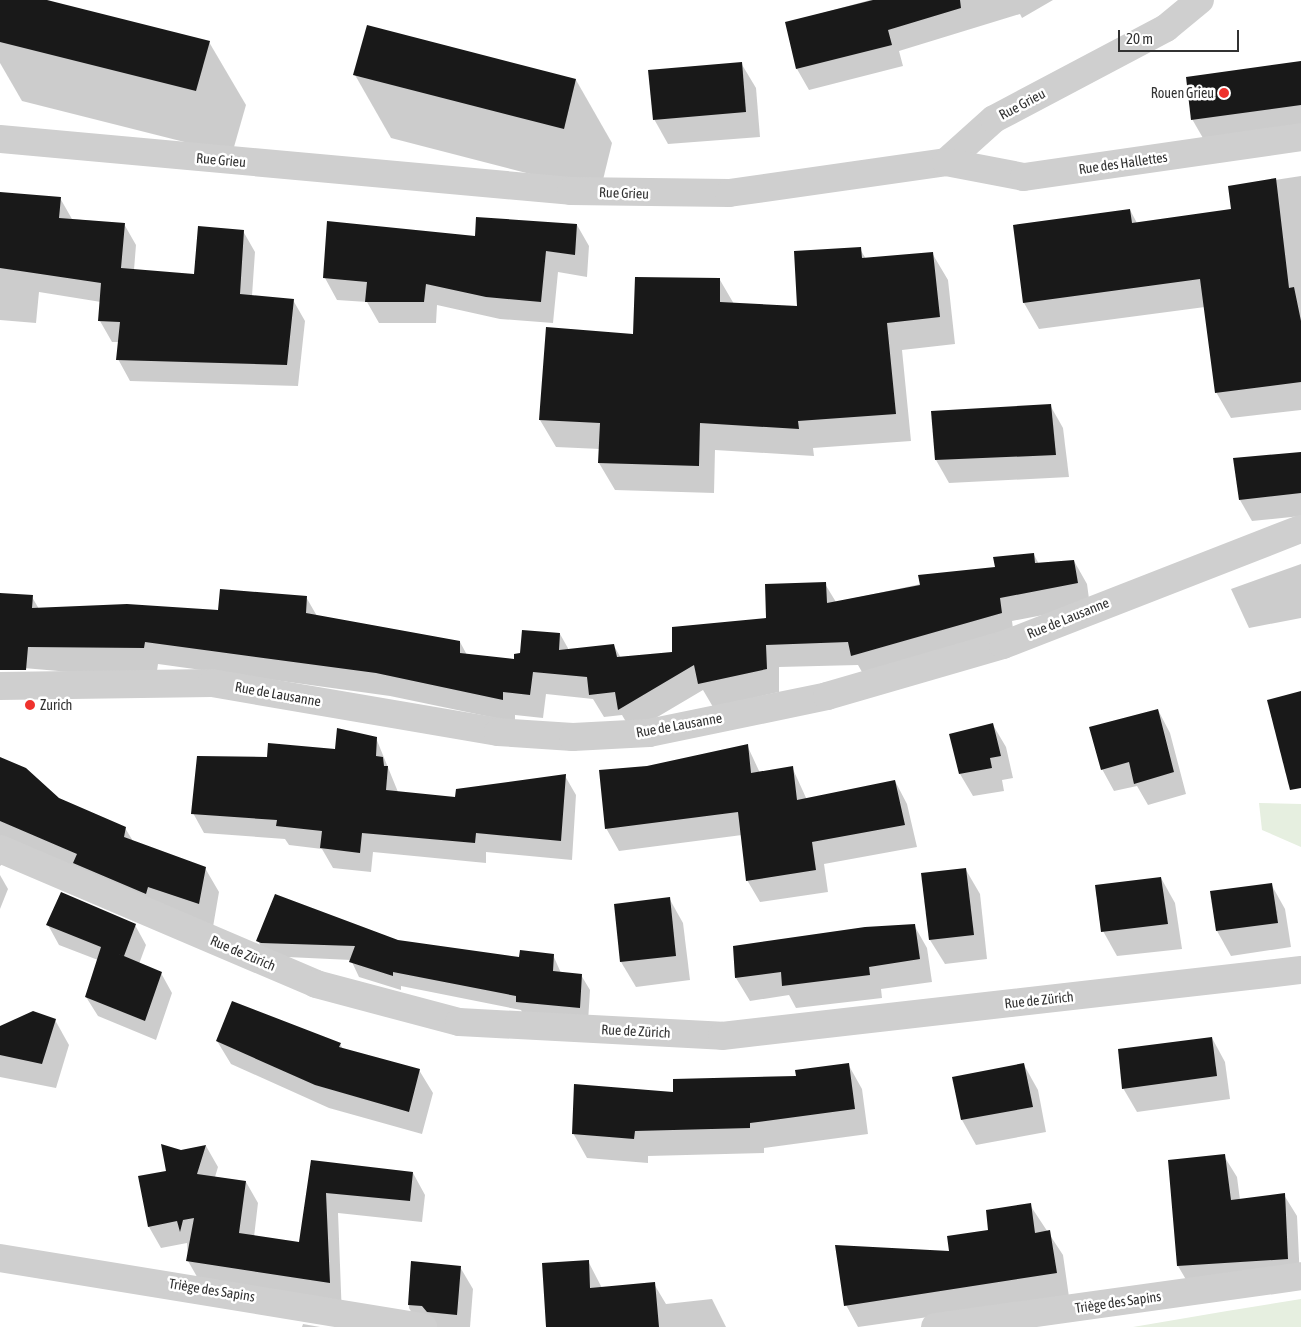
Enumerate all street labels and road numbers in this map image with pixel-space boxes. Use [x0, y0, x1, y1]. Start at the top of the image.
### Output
street label: Rue Grieu [996, 85, 1048, 123]
street label: Rue des Hallettes [1078, 148, 1168, 178]
street label: Rue Grieu [195, 149, 247, 171]
street label: Rue Grieu [599, 184, 649, 202]
street label: Rue de Lausanne [1025, 594, 1111, 642]
street label: Rue de Lausanne [234, 678, 322, 710]
street label: Rue de Lausanne [635, 709, 723, 741]
street label: Rue de Zürich [208, 932, 278, 974]
street label: Rue de Zürich [1004, 988, 1074, 1012]
street label: Rue de Zürich [601, 1021, 671, 1041]
street label: Triège des Sapins [168, 1275, 256, 1305]
street label: Triège des Sapins [1074, 1288, 1162, 1316]

